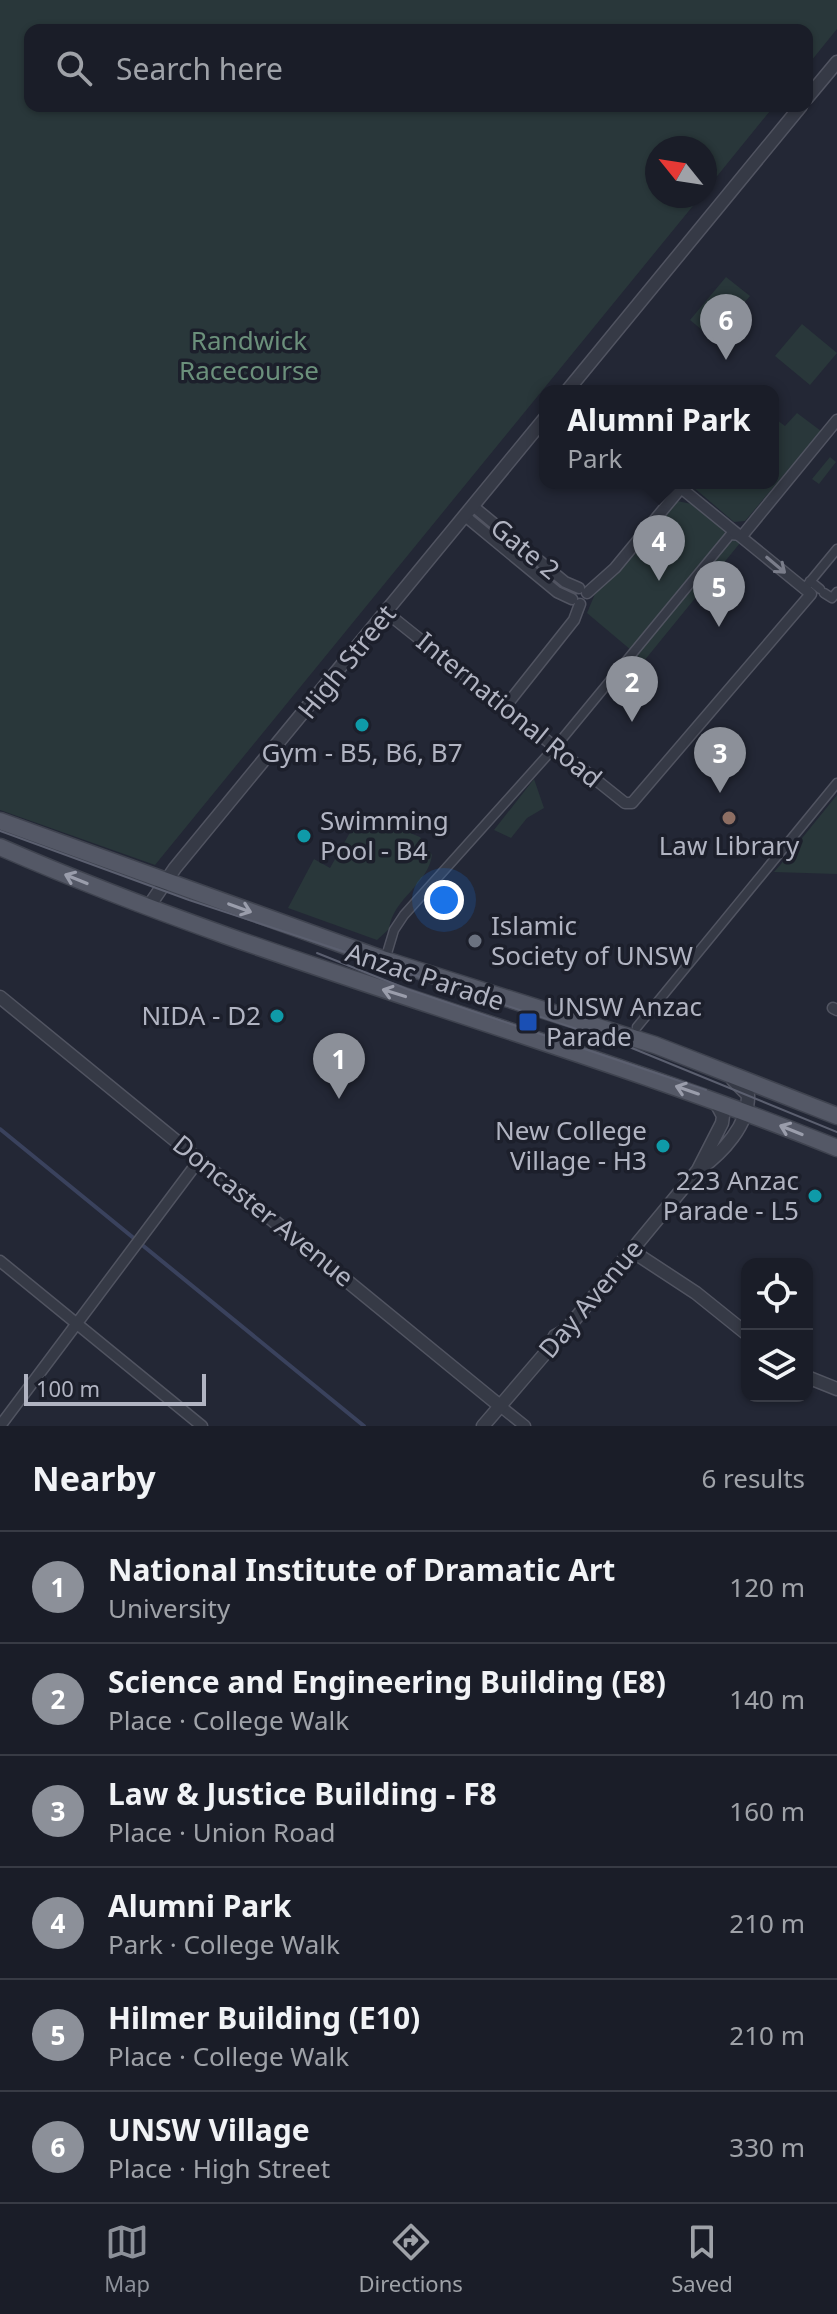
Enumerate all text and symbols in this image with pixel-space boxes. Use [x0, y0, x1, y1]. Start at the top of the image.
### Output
search box [24, 24, 813, 112]
icon: search [52, 46, 96, 90]
text: Search here [116, 48, 283, 89]
north arrow [645, 136, 717, 208]
pin: 6 [700, 294, 752, 360]
park label: Randwick Racecourse [179, 322, 319, 388]
popup [539, 385, 779, 489]
text: Alumni Park [567, 399, 751, 440]
text: Park [567, 440, 622, 476]
street label: Gate 2 [484, 509, 568, 587]
pin: 4 [633, 515, 685, 581]
one-way arrow [765, 556, 786, 574]
pin: 5 [693, 561, 745, 627]
street label: High Street [289, 597, 403, 726]
street label: International Road [409, 623, 610, 795]
pin: 2 [606, 656, 658, 722]
marker: Gym - B5, B6, B7 [353, 716, 371, 734]
pin: 3 [694, 727, 746, 793]
place label: Gym - B5, B6, B7 [261, 734, 463, 770]
place label: Swimming Pool - B4 [320, 802, 449, 868]
marker: Law Library [720, 809, 738, 827]
marker: Swimming Pool - B4 [295, 827, 313, 845]
place label: Law Library [659, 827, 800, 863]
one-way arrow [64, 871, 89, 885]
your location [424, 880, 464, 920]
one-way arrow [227, 901, 252, 916]
place label: Islamic Society of UNSW [491, 907, 693, 973]
marker: Islamic Society of UNSW [466, 932, 484, 950]
street label: Anzac Parade [342, 934, 509, 1019]
one-way arrow [382, 985, 408, 1000]
place label: UNSW Anzac Parade [546, 988, 702, 1054]
place label: NIDA - D2 [142, 997, 261, 1033]
marker: NIDA - D2 [268, 1007, 286, 1025]
marker: UNSW Anzac Parade [517, 1011, 539, 1033]
pin: 1 [313, 1033, 365, 1099]
one-way arrow [675, 1082, 700, 1097]
place label: New College Village - H3 [495, 1112, 647, 1178]
one-way arrow [779, 1121, 804, 1136]
street label: Doncaster Avenue [166, 1126, 362, 1294]
marker: New College Village - H3 [654, 1137, 672, 1155]
place label: 223 Anzac Parade - L5 [663, 1162, 799, 1228]
marker: 223 Anzac Parade - L5 [806, 1187, 824, 1205]
street label: Day Avenue [530, 1231, 651, 1365]
map controls [741, 1258, 813, 1402]
button: locate [741, 1258, 813, 1330]
button: layers [741, 1330, 813, 1402]
scale bar [24, 1370, 206, 1406]
text: 100 m [36, 1373, 100, 1403]
text: Nearby [32, 1455, 156, 1501]
text: 6 results [701, 1460, 805, 1496]
text: National Institute of Dramatic Art [108, 1549, 615, 1590]
text: 1 [51, 1569, 65, 1605]
text: 120 m [729, 1569, 805, 1605]
text: University [108, 1590, 230, 1626]
text: Science and Engineering Building (E8) [108, 1661, 666, 1702]
text: 2 [51, 1681, 65, 1717]
text: 140 m [729, 1681, 805, 1717]
text: Place · College Walk [108, 1702, 349, 1738]
text: Law & Justice Building - F8 [108, 1773, 497, 1814]
text: 3 [51, 1793, 65, 1829]
text: 160 m [729, 1793, 805, 1829]
text: Place · Union Road [108, 1814, 335, 1850]
text: Alumni Park [108, 1885, 291, 1926]
text: 4 [51, 1905, 65, 1941]
text: 210 m [729, 1905, 805, 1941]
text: Park · College Walk [108, 1926, 340, 1962]
text: Hilmer Building (E10) [108, 1997, 420, 2038]
text: 5 [51, 2017, 65, 2053]
text: 210 m [729, 2017, 805, 2053]
text: Place · College Walk [108, 2038, 349, 2074]
text: UNSW Village [108, 2109, 310, 2150]
text: 6 [51, 2129, 65, 2165]
text: 330 m [729, 2129, 805, 2165]
text: Place · High Street [108, 2150, 330, 2186]
tab: Map [104, 2220, 150, 2298]
tab: Directions [358, 2220, 463, 2298]
tab: Saved [671, 2220, 733, 2298]

